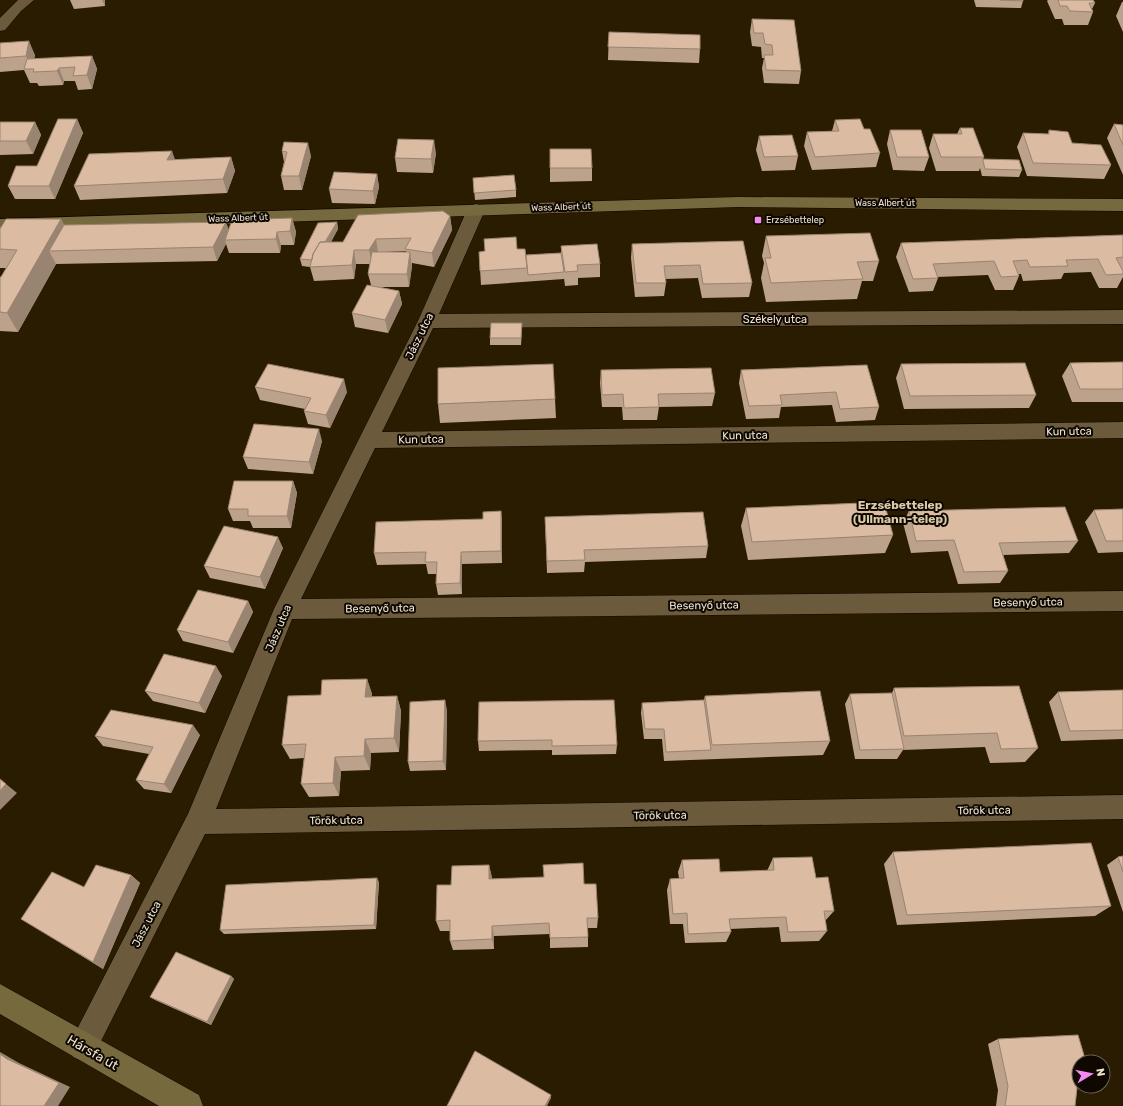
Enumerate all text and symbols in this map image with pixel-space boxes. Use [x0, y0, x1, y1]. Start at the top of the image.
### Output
street label: Wass Albert út [855, 198, 915, 208]
street label: Wass Albert út [531, 201, 592, 213]
street label: Wass Albert út [208, 212, 269, 224]
marker: Erzsébettelep [753, 215, 763, 225]
place label: Erzsébettelep [766, 215, 824, 225]
street label: Jász utca [403, 311, 436, 362]
street label: Székely utca [743, 313, 807, 326]
street label: Kun utca [1046, 425, 1092, 438]
street label: Kun utca [722, 429, 768, 442]
street label: Kun utca [398, 433, 444, 446]
district label: Erzsébettelep (Ullmann-telep) [853, 498, 948, 526]
street label: Besenyő utca [993, 595, 1063, 610]
street label: Besenyő utca [669, 598, 739, 613]
street label: Besenyő utca [345, 601, 415, 616]
street label: Jász utca [263, 603, 294, 654]
street label: Török utca [957, 804, 1011, 817]
street label: Török utca [633, 809, 687, 822]
street label: Török utca [309, 814, 363, 827]
street label: Jász utca [129, 899, 164, 949]
street label: Hársfa út [65, 1032, 121, 1073]
north arrow [1071, 1054, 1111, 1094]
text: N [1093, 1067, 1107, 1077]

